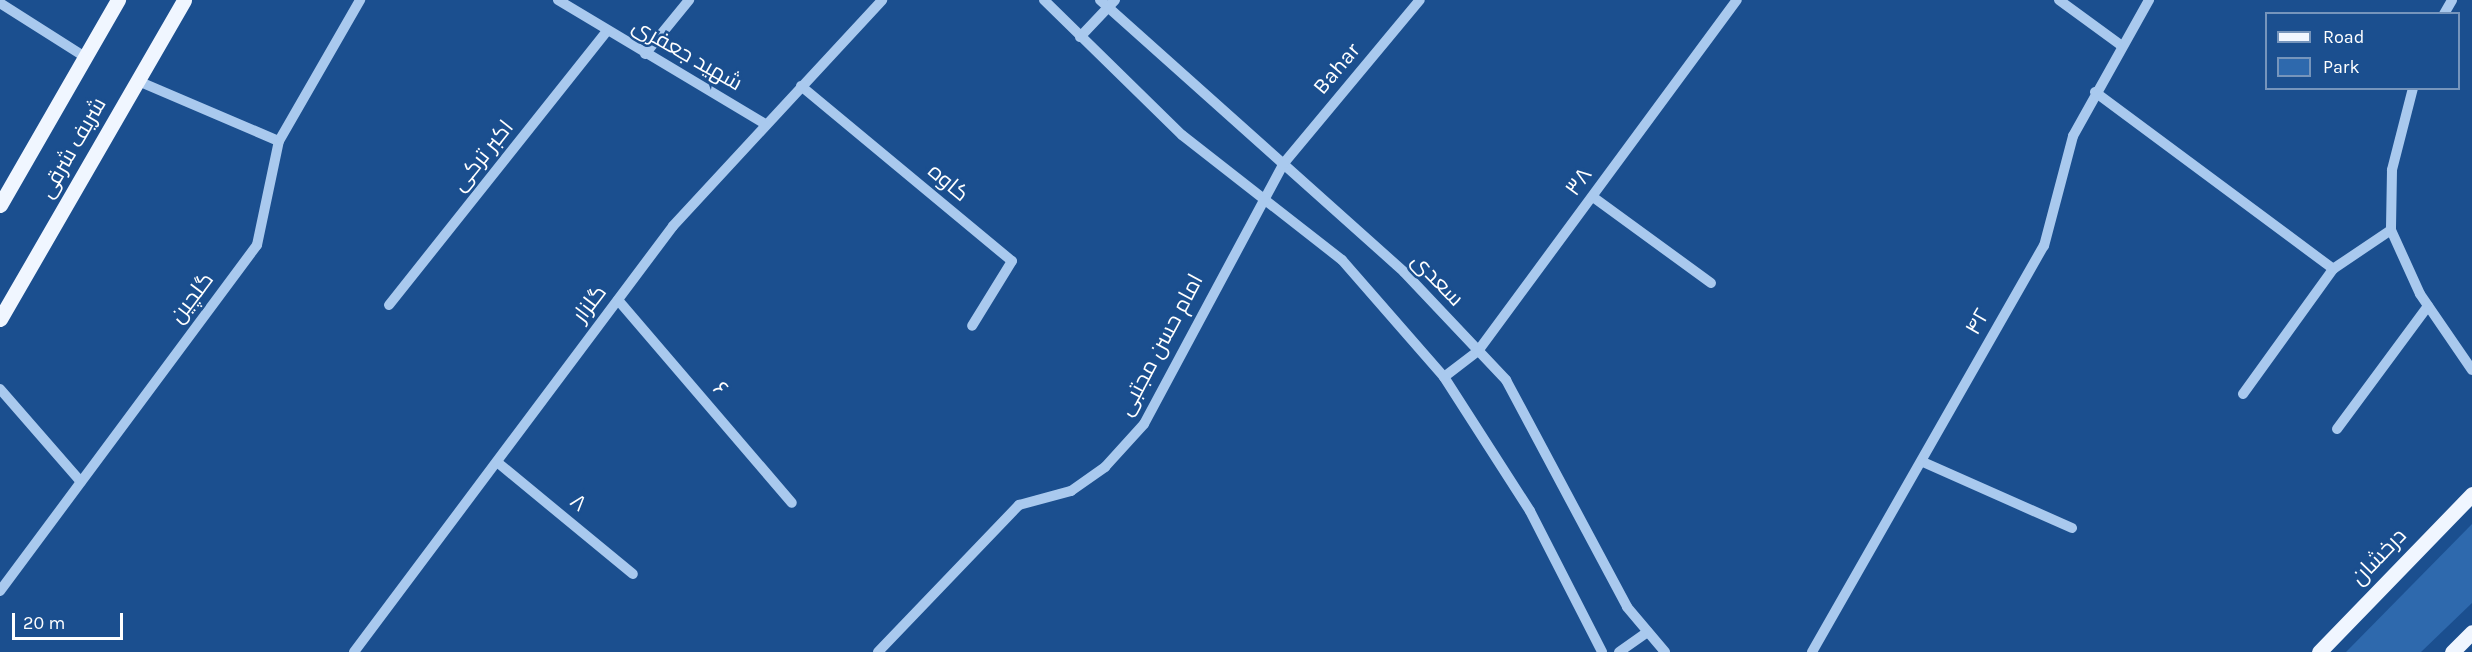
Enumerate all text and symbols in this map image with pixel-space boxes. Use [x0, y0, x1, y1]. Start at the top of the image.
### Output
legend [2265, 12, 2460, 90]
street label: شهید جعفری [627, 13, 747, 97]
text: Road [2323, 26, 2364, 48]
street label: Bahar [1308, 38, 1366, 100]
text: Park [2323, 56, 2360, 78]
street label: شریف شرقی [34, 93, 112, 203]
street label: اکبر ترکی [446, 115, 520, 197]
street label: کاوه [922, 158, 974, 208]
street label: ۳۸ [1560, 163, 1598, 201]
street label: سعدی [1405, 248, 1469, 312]
street label: گلچین [164, 267, 220, 329]
street label: امام حسن مجتبی [1113, 270, 1209, 420]
street label: گلزار [567, 280, 613, 328]
street label: ۴۲ [1960, 304, 1996, 340]
street label: ۶ [707, 376, 733, 402]
street label: ۸ [564, 488, 592, 518]
street label: درخشان [2346, 523, 2412, 591]
scale bar [15, 601, 126, 639]
text: 20 m [23, 612, 65, 634]

